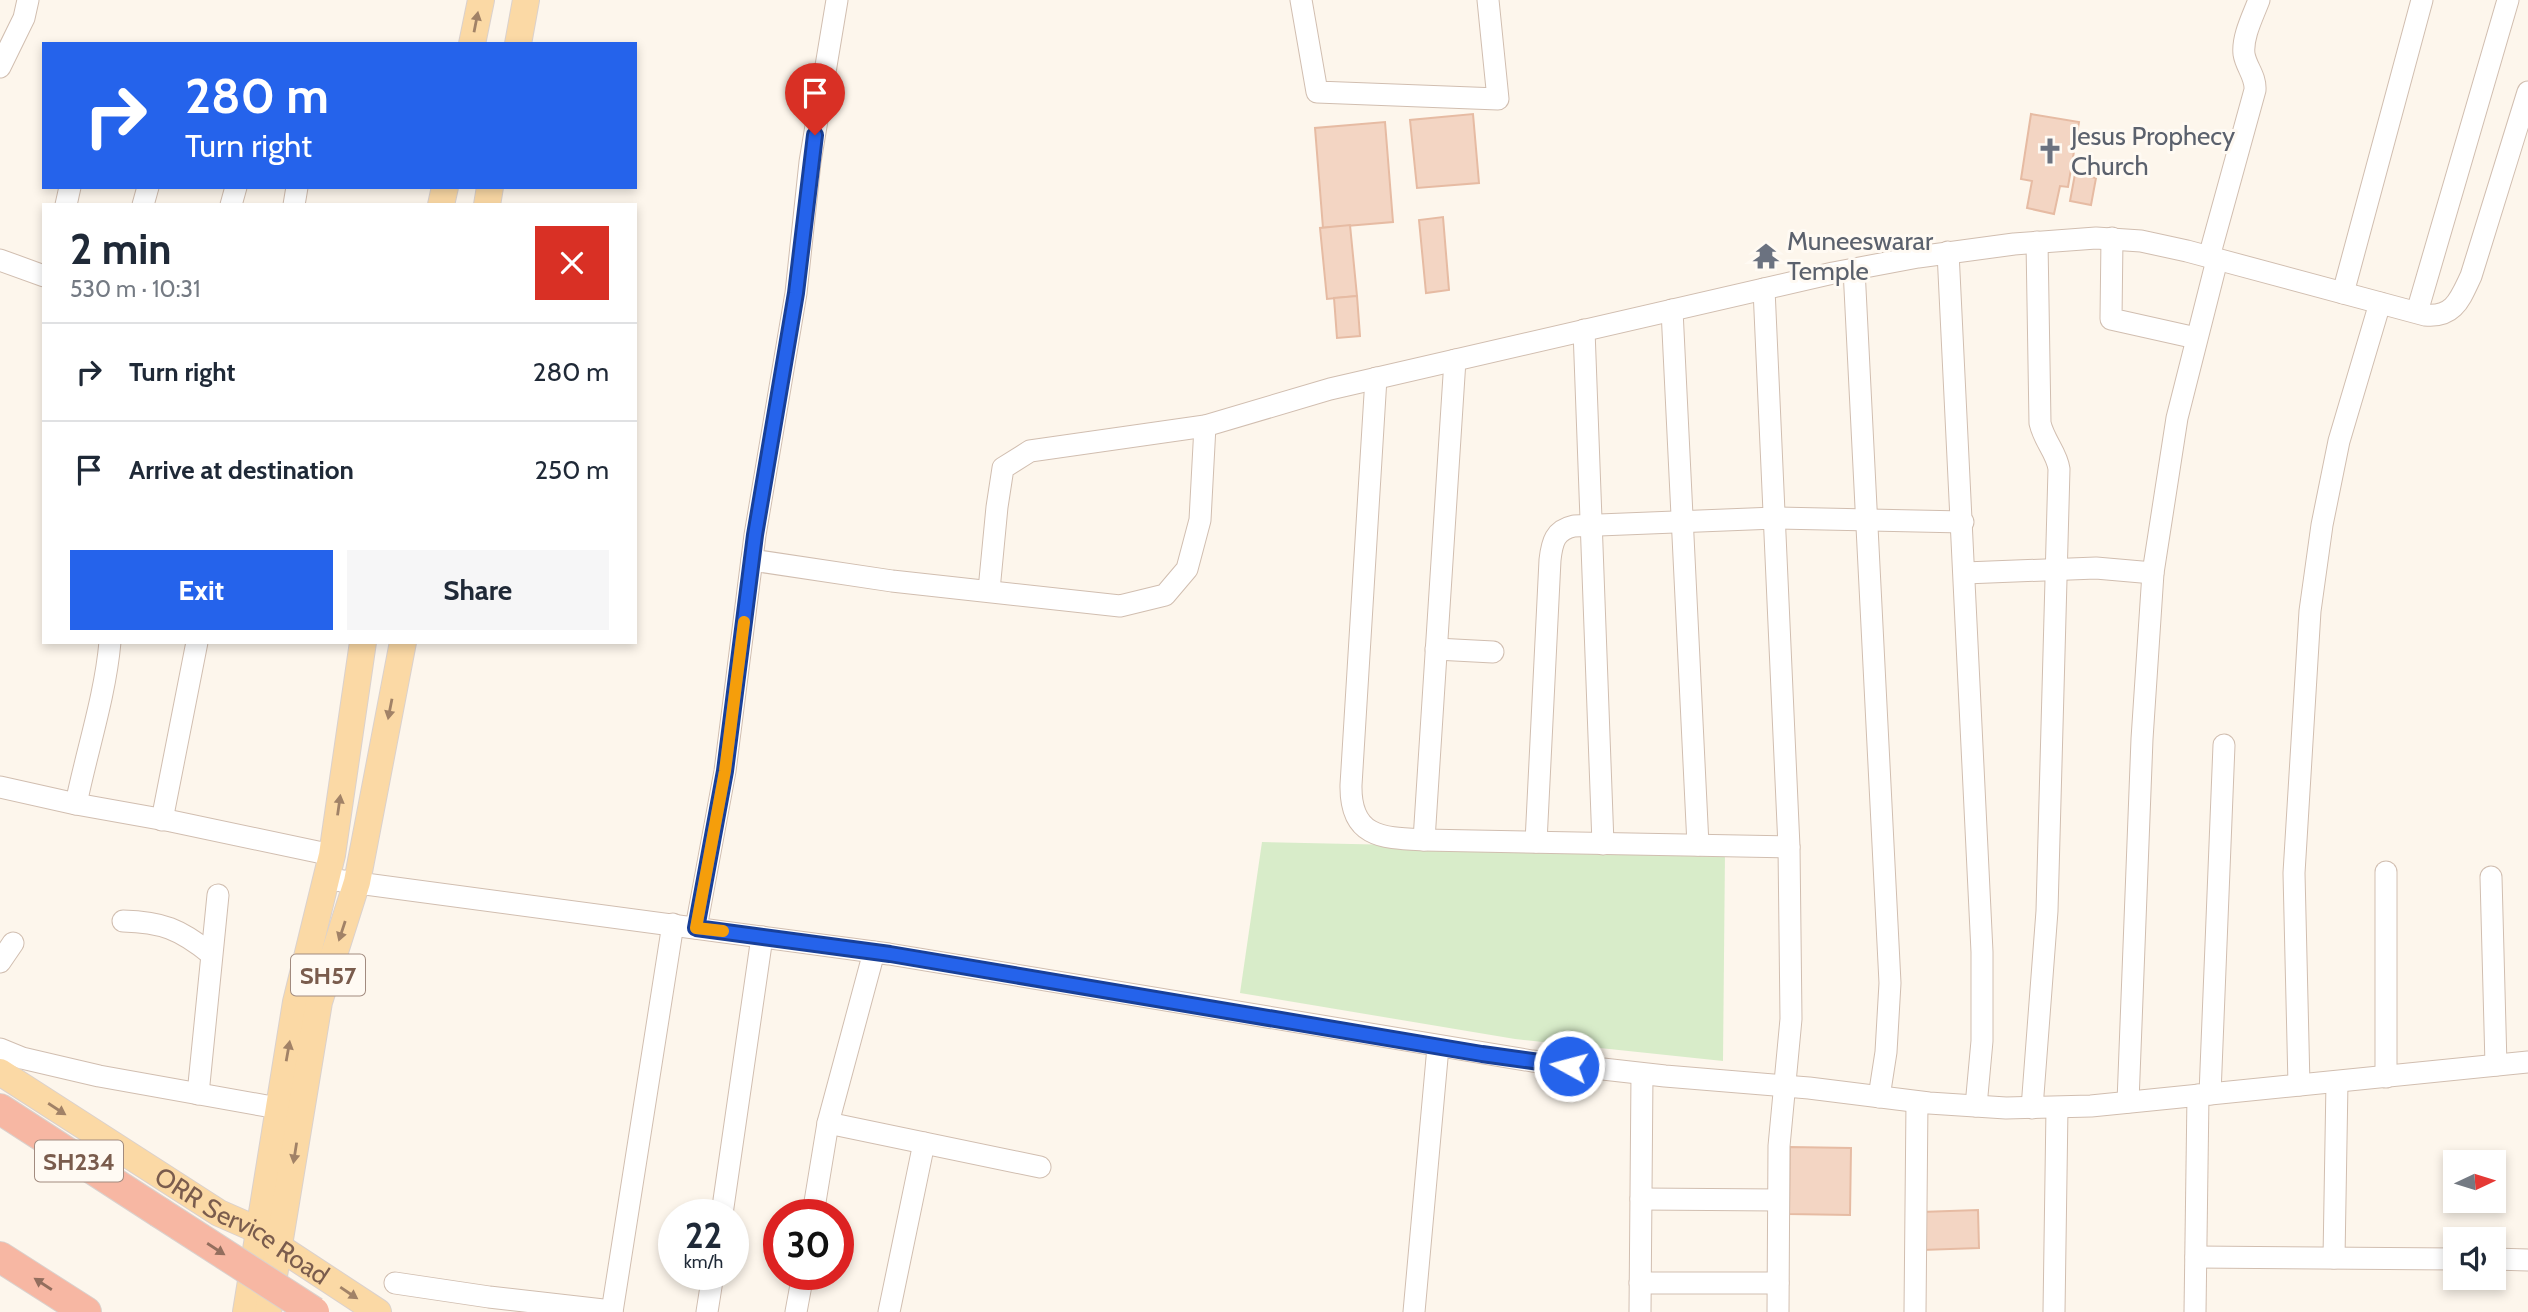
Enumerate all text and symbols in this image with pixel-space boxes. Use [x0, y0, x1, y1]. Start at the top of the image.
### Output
one-way arrow [471, 11, 482, 33]
pin [785, 63, 845, 135]
text: 280 m [185, 66, 329, 125]
icon: right [70, 70, 161, 161]
icon: arrive [796, 74, 834, 112]
place label: Jesus Prophecy Church [2070, 120, 2235, 182]
text: Turn right [185, 126, 312, 165]
church icon: Jesus Prophecy Church [2035, 136, 2065, 166]
text: 2 min [70, 223, 171, 275]
place label: Muneeswarar Temple [1787, 225, 1934, 287]
button: close [535, 226, 609, 300]
temple icon: Muneeswarar Temple [1751, 241, 1781, 271]
text: 530 m · 10:31 [70, 275, 200, 303]
icon: right [70, 353, 108, 391]
text: Turn right [129, 356, 235, 388]
text: 280 m [533, 356, 609, 388]
icon: arrive [70, 451, 108, 489]
text: Arrive at destination [129, 454, 354, 486]
text: 250 m [535, 454, 609, 486]
button: Exit [70, 550, 333, 630]
button: Share [347, 550, 609, 630]
one-way arrow [385, 698, 396, 720]
one-way arrow [334, 794, 345, 816]
one-way arrow [336, 921, 346, 942]
road number: SH57 [291, 954, 365, 995]
position arrow [1532, 1029, 1606, 1103]
one-way arrow [283, 1040, 294, 1062]
one-way arrow [48, 1102, 67, 1115]
road number: SH234 [35, 1140, 123, 1182]
one-way arrow [289, 1142, 300, 1164]
north arrow [2443, 1150, 2506, 1213]
map controls [2443, 1150, 2506, 1290]
street label: ORR Service Road [149, 1160, 335, 1291]
speed limit sign: 30 [763, 1199, 854, 1290]
text: 22 [685, 1214, 722, 1257]
button: sound [2443, 1227, 2506, 1290]
one-way arrow [207, 1242, 225, 1256]
text: km/h [684, 1251, 723, 1273]
one-way arrow [33, 1278, 53, 1291]
one-way arrow [340, 1286, 358, 1300]

